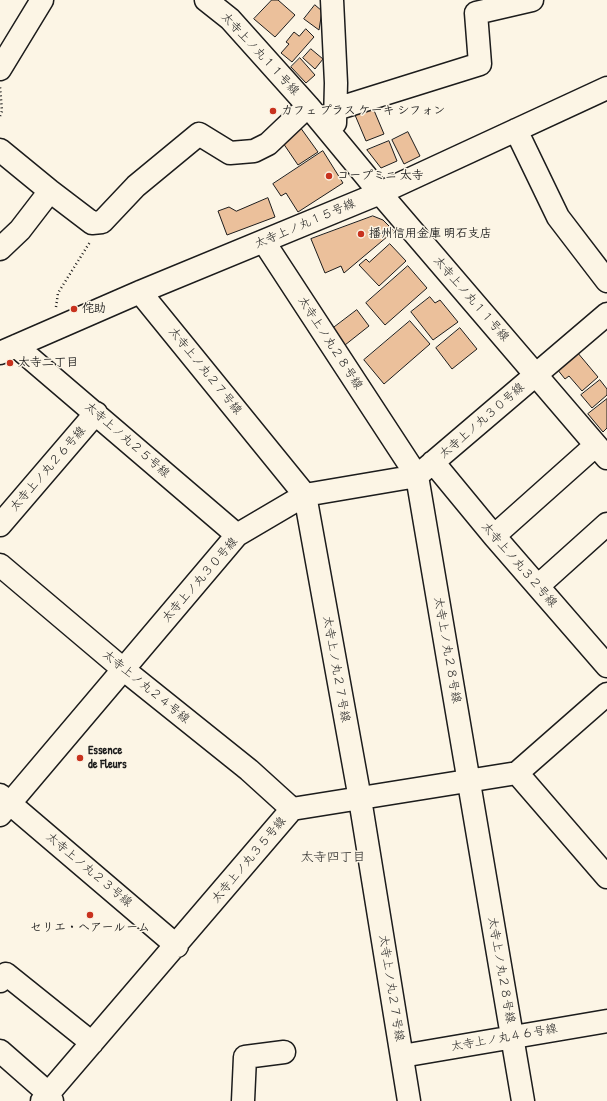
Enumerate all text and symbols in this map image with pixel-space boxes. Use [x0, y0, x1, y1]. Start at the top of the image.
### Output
street label: 太寺上ノ丸１１号線 [218, 10, 302, 98]
place label: カフェ プラス ケーキ シフォン [281, 104, 445, 118]
marker: カフェ プラス ケーキ シフォン [268, 106, 278, 116]
place label: コープミニ 太寺 [337, 169, 424, 183]
marker: コープミニ 太寺 [324, 171, 334, 181]
street label: 太寺上ノ丸１５号線 [252, 196, 358, 252]
place label: 播州信用金庫 明石支店 [369, 227, 492, 241]
marker: 播州信用金庫 明石支店 [356, 229, 366, 239]
street label: 太寺上ノ丸１１号線 [430, 254, 512, 344]
street label: 太寺上ノ丸２８号線 [295, 294, 365, 392]
place label: 侘助 [82, 302, 106, 316]
marker: 侘助 [69, 304, 79, 314]
street label: 太寺上ノ丸２７号線 [165, 325, 245, 417]
place label: 太寺二丁目 [18, 356, 78, 370]
marker: 太寺二丁目 [5, 358, 15, 368]
street label: 太寺上ノ丸３０号線 [437, 380, 527, 462]
street label: 太寺上ノ丸２５号線 [82, 399, 172, 481]
street label: 太寺上ノ丸２６号線 [7, 424, 89, 514]
street label: 太寺上ノ丸３２号線 [478, 520, 560, 610]
street label: 太寺上ノ丸３０号線 [159, 535, 241, 625]
street label: 太寺上ノ丸２８号線 [431, 596, 463, 704]
street label: 太寺上ノ丸２７号線 [320, 615, 352, 723]
street label: 太寺上ノ丸２４号線 [100, 647, 192, 727]
place label: Essence de Fleurs [88, 744, 127, 772]
marker: Essence de Fleurs [75, 753, 85, 763]
street label: 太寺上ノ丸３５号線 [209, 814, 289, 906]
street label: 太寺上ノ丸２３号線 [43, 830, 135, 910]
district label: 太寺四丁目 [301, 850, 365, 866]
marker: セリエ・ヘアールーム [85, 910, 95, 920]
street label: 太寺上ノ丸２８号線 [485, 916, 517, 1024]
place label: セリエ・ヘアールーム [30, 921, 150, 935]
street label: 太寺上ノ丸２７号線 [375, 934, 407, 1042]
street label: 太寺上ノ丸４６号線 [450, 1022, 558, 1054]

